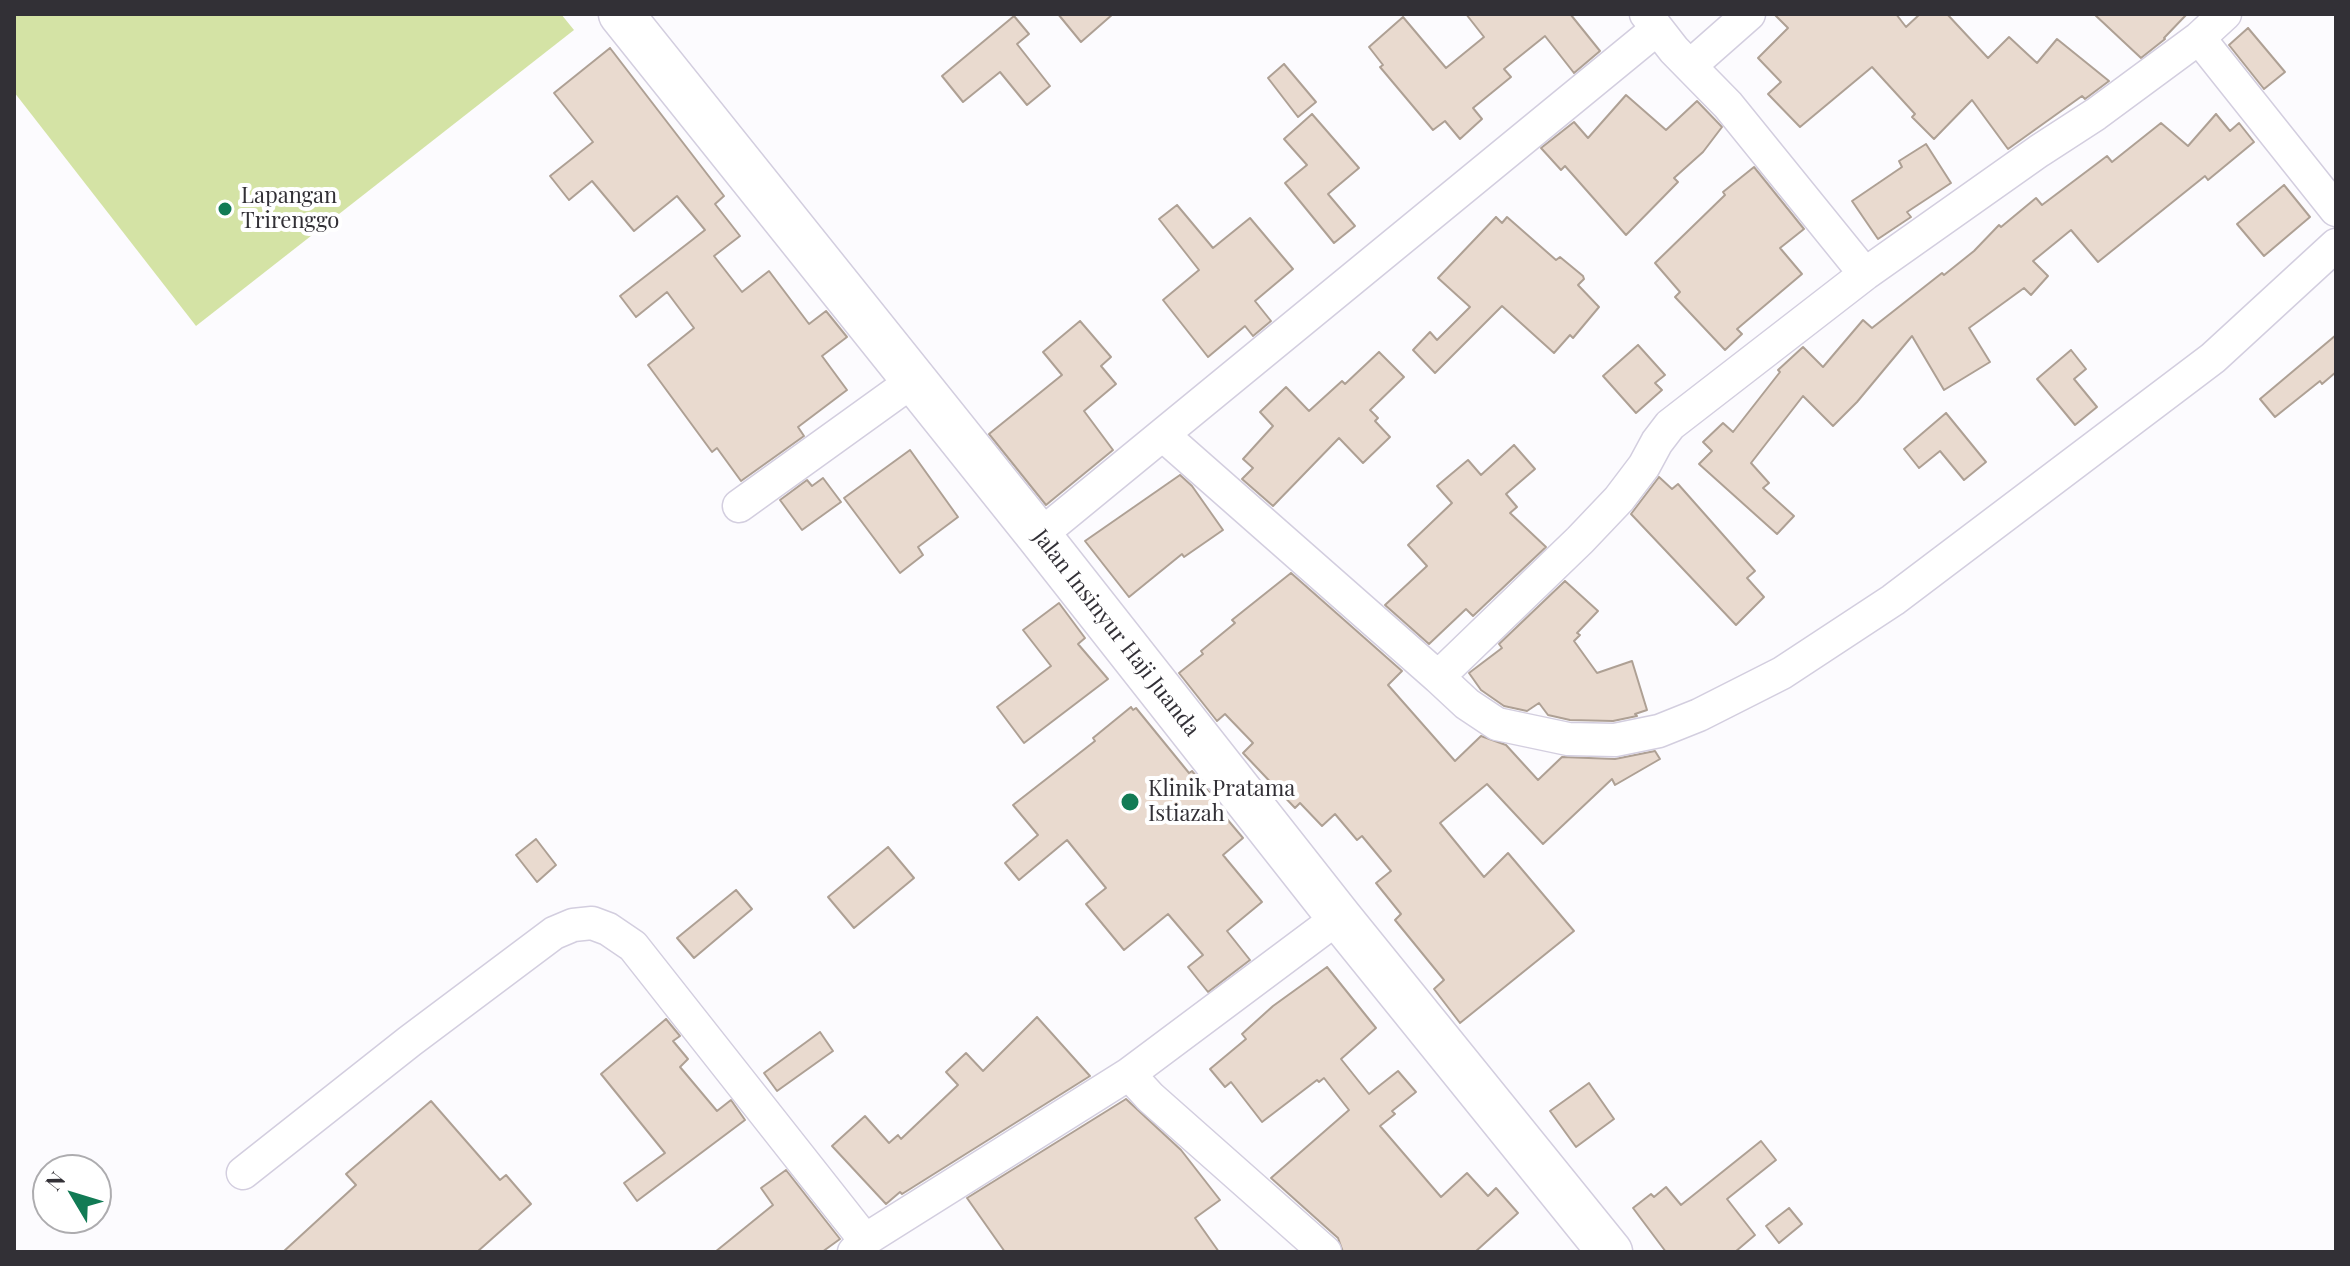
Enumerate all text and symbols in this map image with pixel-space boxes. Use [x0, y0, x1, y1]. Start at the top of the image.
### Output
place label: Lapangan Trirenggo [241, 183, 339, 234]
marker: Lapangan Trirenggo [216, 200, 234, 218]
street label: Jalan Insinyur Haji Juanda [1027, 524, 1205, 742]
place label: Klinik Pratama Istiazah [1148, 776, 1295, 828]
marker: Klinik Pratama Istiazah [1119, 791, 1141, 813]
north arrow [32, 1154, 112, 1234]
text: N [38, 1165, 71, 1196]

